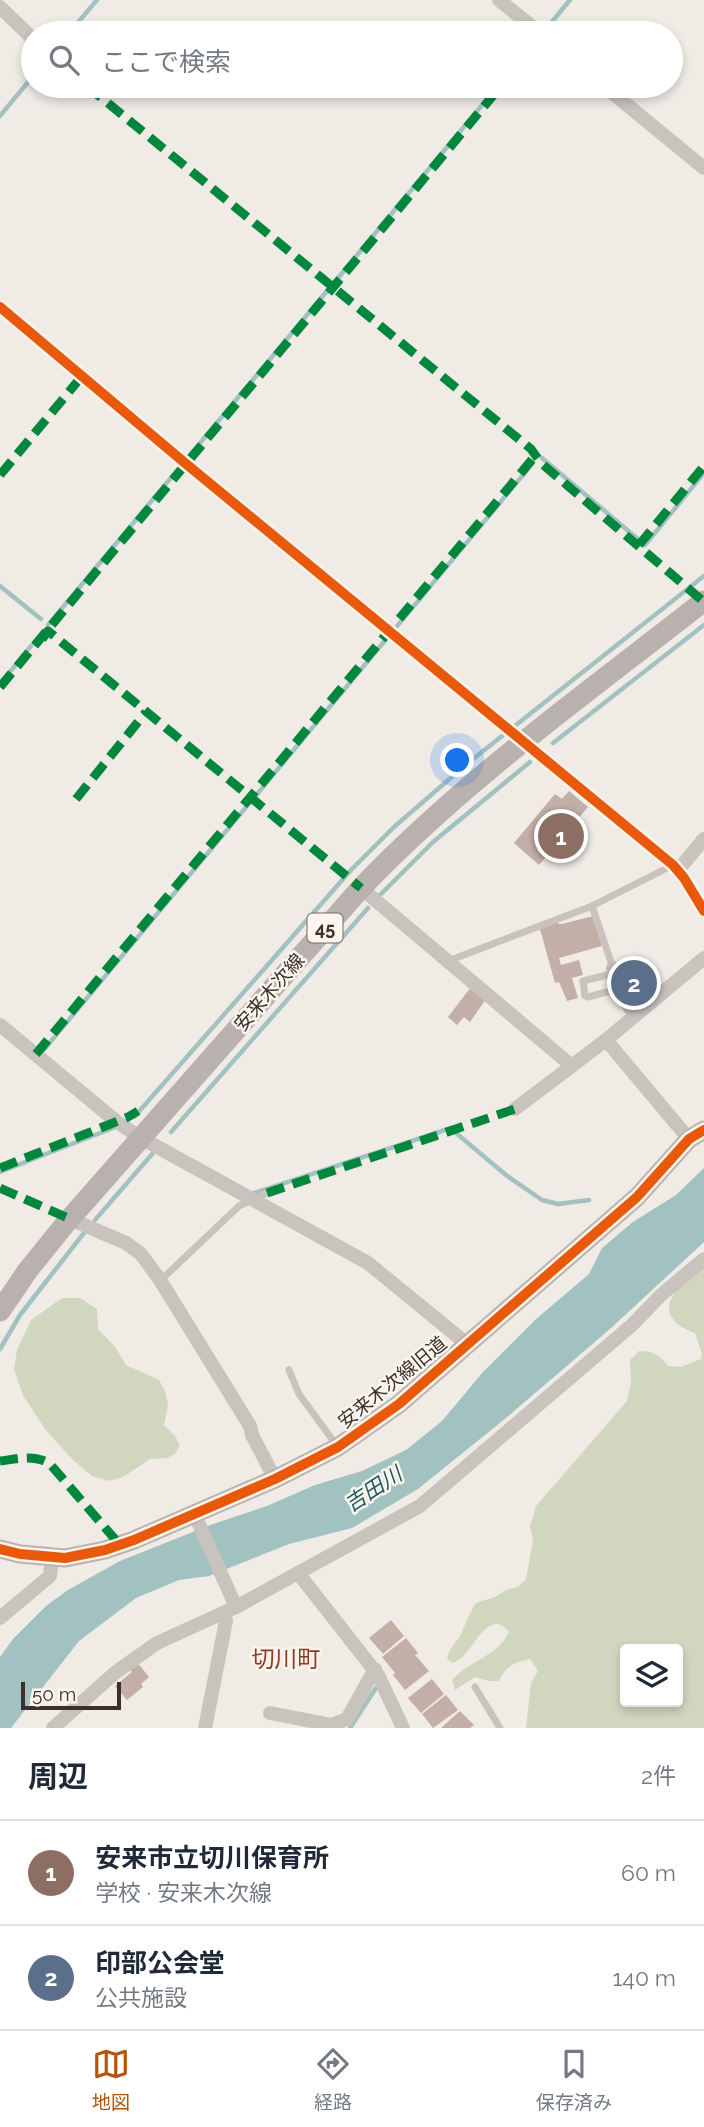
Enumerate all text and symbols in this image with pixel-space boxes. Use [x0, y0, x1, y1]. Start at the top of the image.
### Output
search box [21, 21, 683, 98]
icon: search [45, 41, 83, 79]
text: ここで検索 [101, 47, 231, 77]
your location [440, 743, 474, 777]
pin: 1 [538, 810, 584, 862]
road number: 45 [308, 914, 342, 943]
street label: 安来木次線 [230, 949, 308, 1035]
pin: 2 [611, 957, 657, 1009]
street label: 安来木次線旧道 [333, 1332, 451, 1432]
water label: 吉田川 [340, 1460, 408, 1517]
map controls [620, 1644, 683, 1707]
button: layers [620, 1644, 683, 1707]
district label: 切川町 [252, 1645, 321, 1672]
scale bar [21, 1679, 121, 1711]
text: 50 m [32, 1683, 76, 1705]
text: 周辺 [28, 1759, 88, 1794]
text: 2件 [641, 1762, 676, 1789]
text: 安来市立切川保育所 [95, 1843, 329, 1873]
text: 1 [45, 1859, 57, 1886]
text: 60 m [621, 1859, 676, 1886]
text: 学校 · 安来木次線 [95, 1879, 272, 1906]
text: 印部公会堂 [95, 1948, 225, 1978]
text: 2 [45, 1964, 57, 1991]
text: 140 m [613, 1964, 676, 1991]
text: 公共施設 [95, 1984, 187, 2011]
tab: 地図 [92, 2045, 130, 2114]
tab: 経路 [314, 2045, 352, 2114]
tab: 保存済み [536, 2045, 612, 2114]

